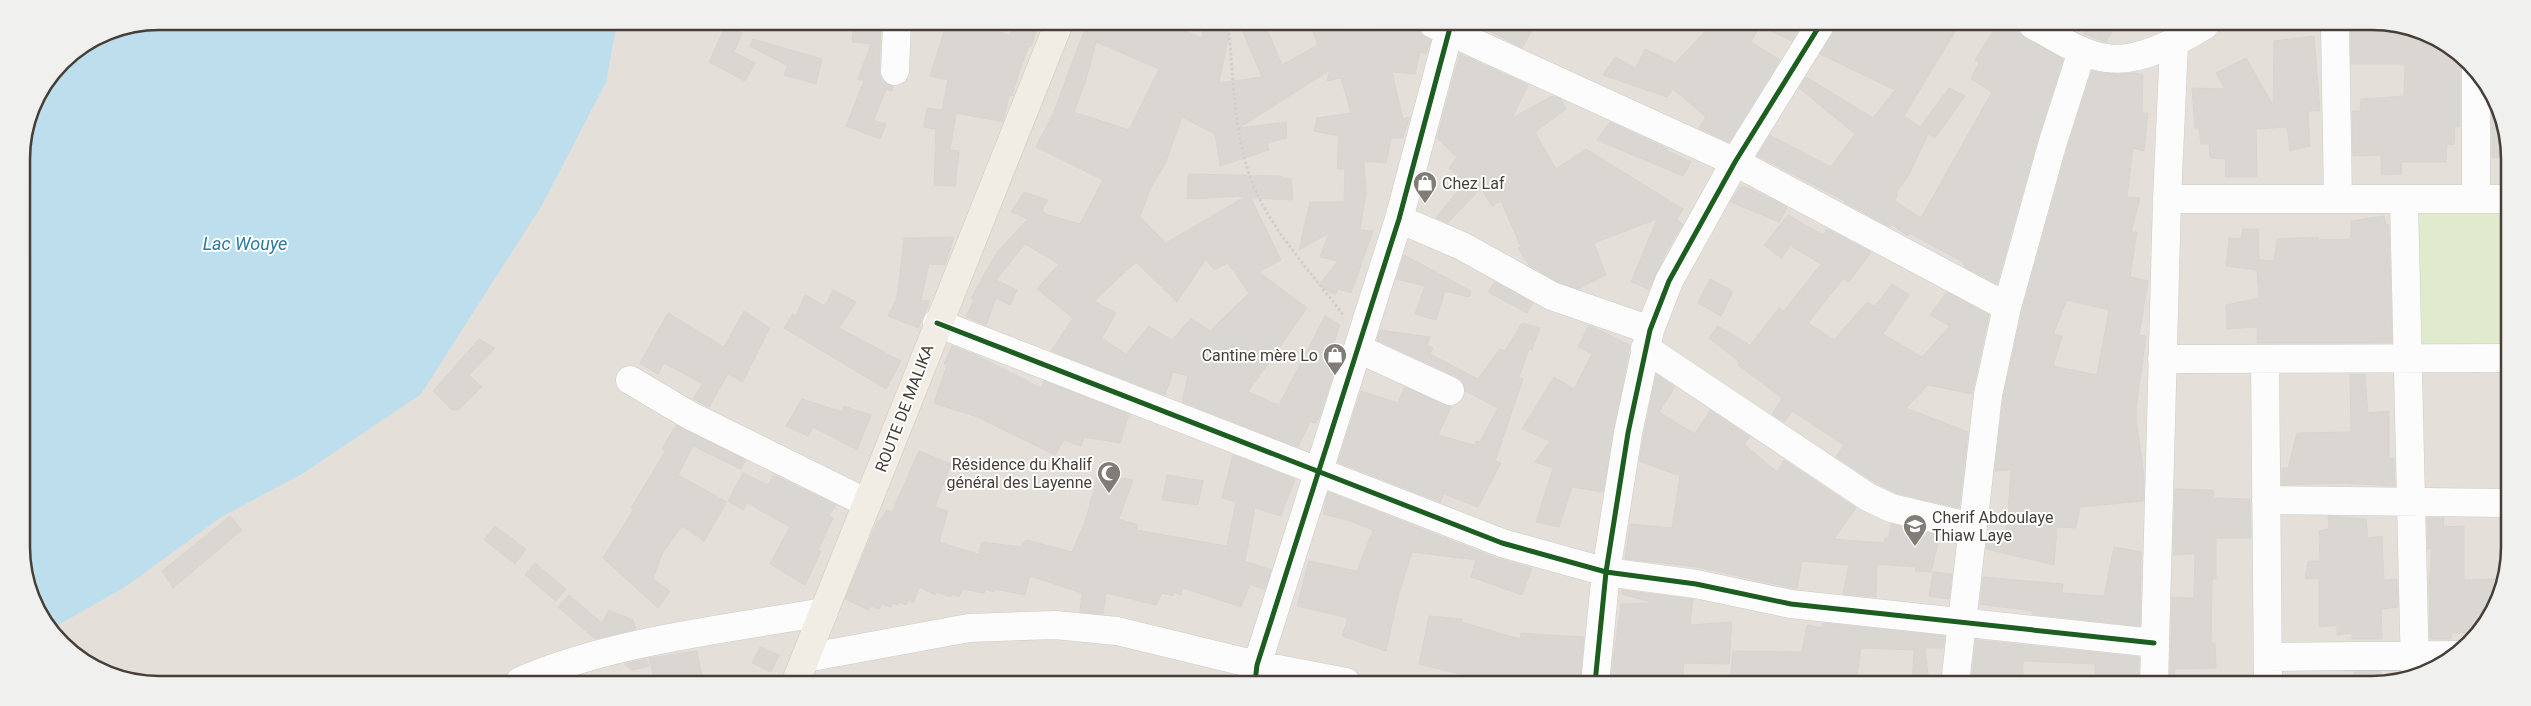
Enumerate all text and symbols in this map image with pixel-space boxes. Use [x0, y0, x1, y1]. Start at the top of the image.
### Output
shop icon: Chez Laf [1412, 170, 1438, 204]
place label: Chez Laf [1442, 174, 1505, 193]
water label: Lac Wouye [203, 233, 287, 254]
street label: ROUTE DE MALIKA [871, 341, 938, 475]
shop icon: Cantine mère Lo [1322, 342, 1348, 376]
place label: Cantine mère Lo [1202, 346, 1318, 365]
place label: Résidence du Khalif général des Layenne [946, 455, 1092, 492]
mosque icon: Résidence du Khalif général des Layenne [1096, 460, 1122, 494]
place label: Cherif Abdoulaye Thiaw Laye [1932, 508, 2053, 545]
school or university icon: Cherif Abdoulaye Thiaw Laye [1902, 513, 1928, 547]

